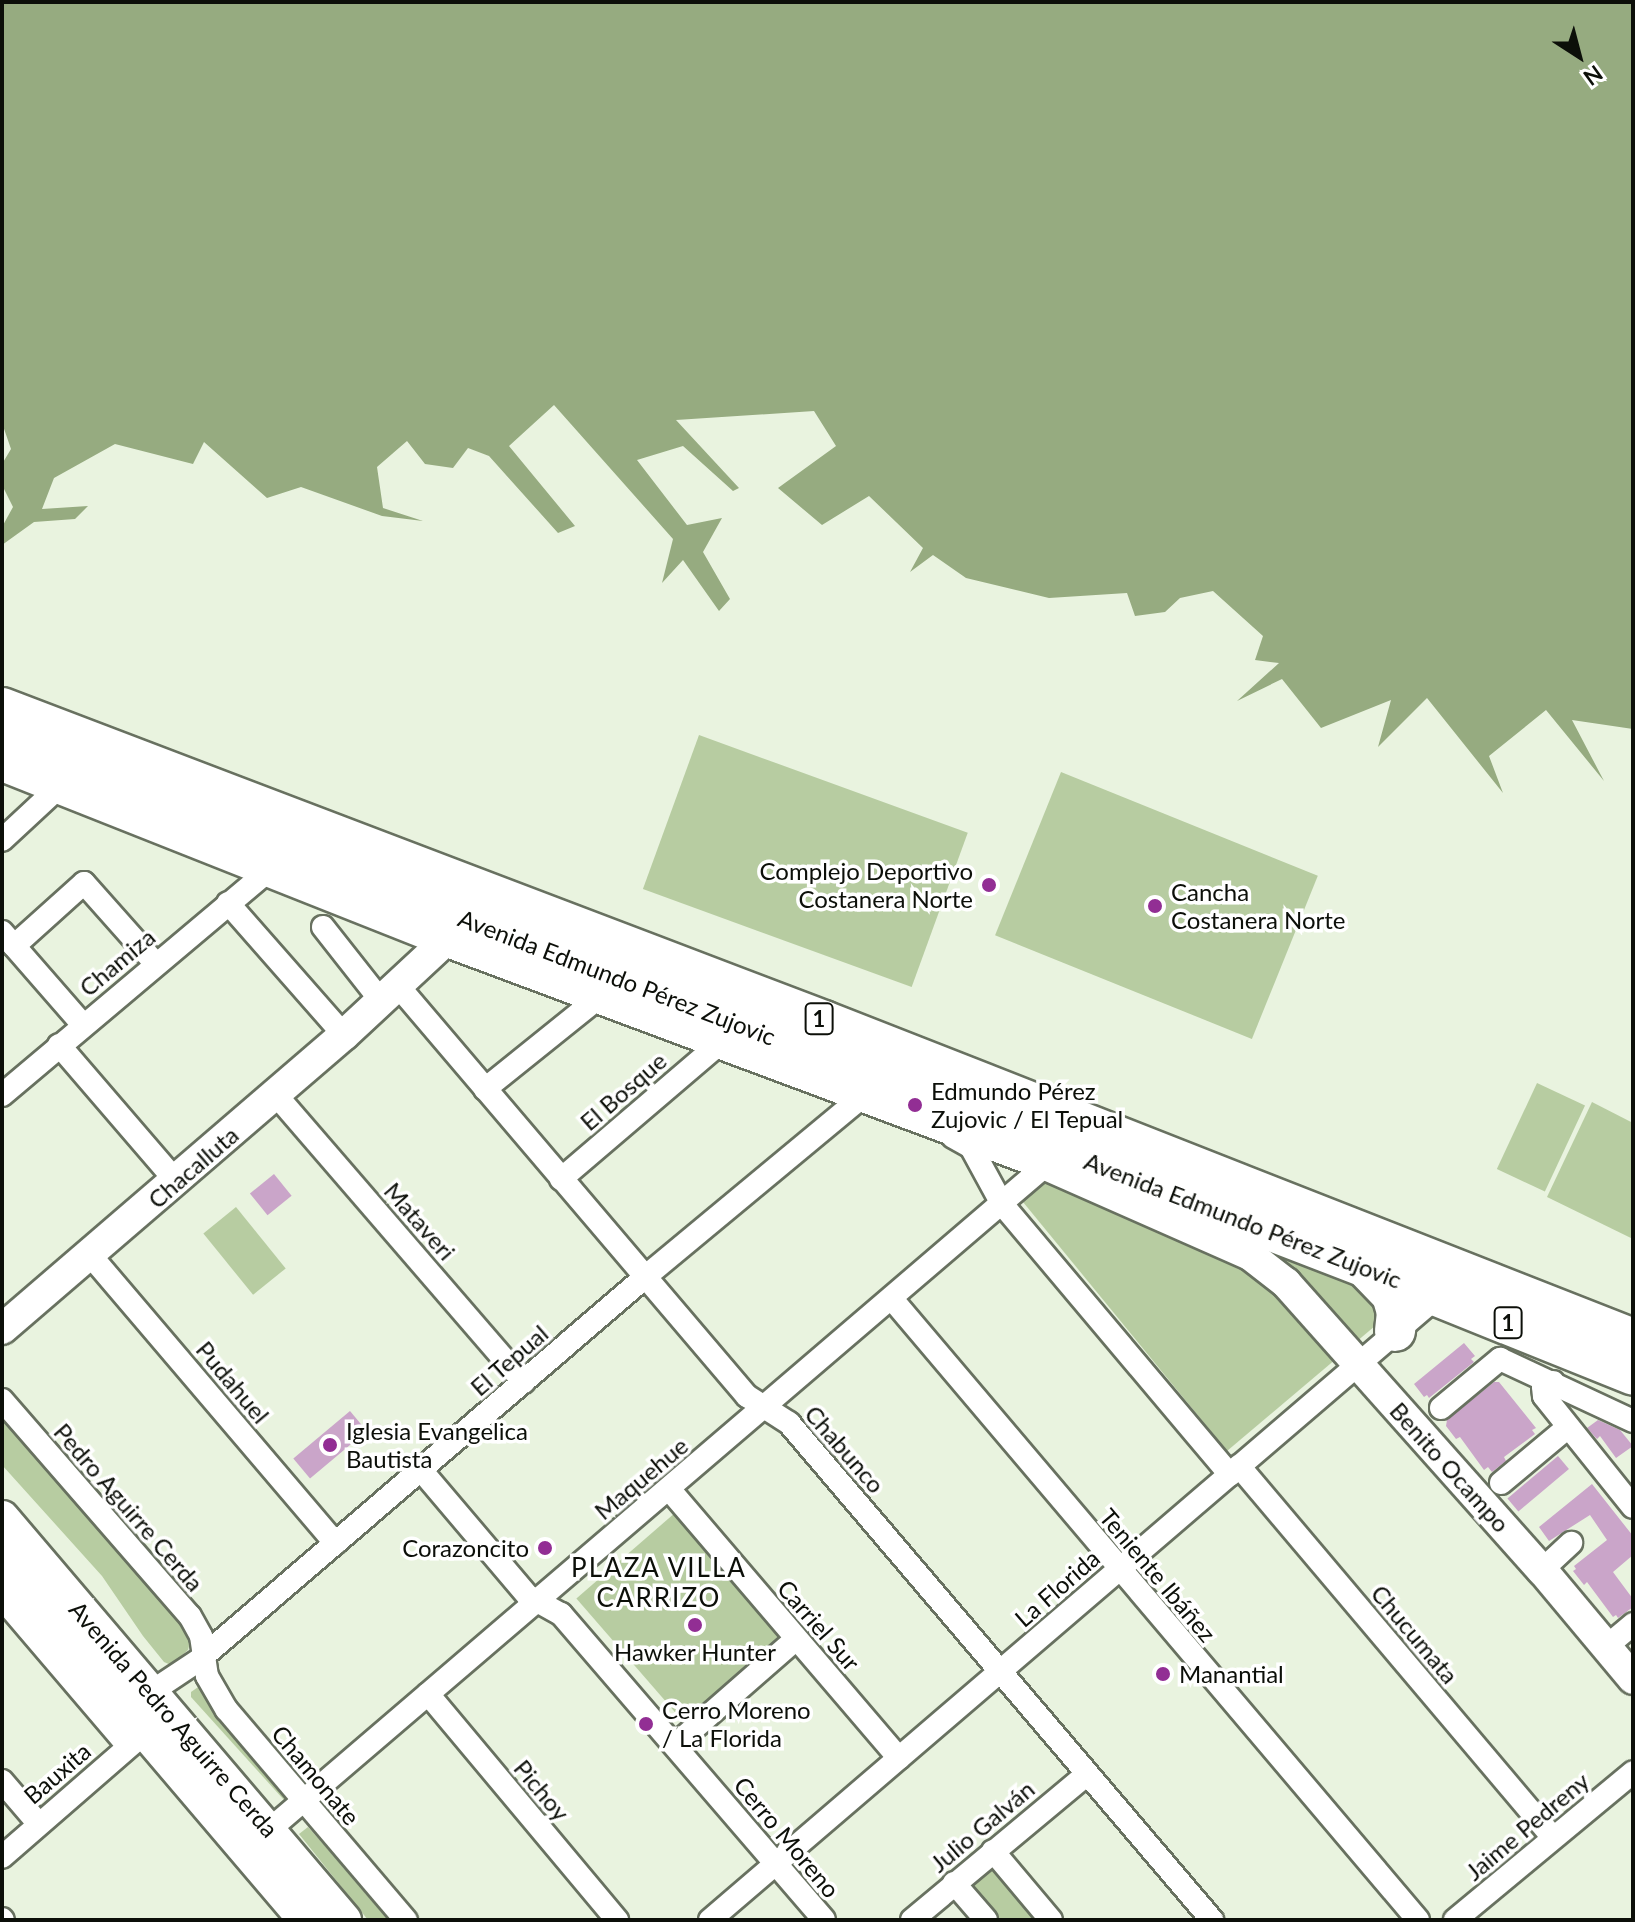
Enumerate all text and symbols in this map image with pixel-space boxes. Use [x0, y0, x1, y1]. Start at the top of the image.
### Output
north arrow [1539, 16, 1619, 96]
text: N [1579, 60, 1608, 92]
place label: Complejo Deportivo Costanera Norte [760, 857, 973, 913]
marker: Complejo Deportivo Costanera Norte [980, 876, 998, 894]
place label: Cancha Costanera Norte [1171, 878, 1346, 934]
marker: Cancha Costanera Norte [1146, 897, 1164, 915]
street label: Avenida Edmundo Pérez Zujovic [454, 903, 780, 1051]
street label: Chamiza [73, 922, 161, 1002]
road number: 1 [803, 1001, 835, 1037]
street label: El Bosque [574, 1046, 672, 1136]
place label: Edmundo Pérez Zujovic / El Tepual [931, 1077, 1124, 1133]
marker: Edmundo Pérez Zujovic / El Tepual [906, 1096, 924, 1114]
street label: Chacalluta [142, 1120, 244, 1214]
street label: Avenida Edmundo Pérez Zujovic [1080, 1146, 1406, 1294]
street label: Mataveri [379, 1176, 461, 1266]
road number: 1 [1492, 1305, 1524, 1341]
street label: El Tepual [464, 1318, 554, 1402]
street label: Pudahuel [190, 1335, 276, 1429]
street label: Benito Ocampo [1384, 1396, 1516, 1538]
street label: Chabunco [799, 1399, 891, 1499]
street label: Pedro Aguirre Cerda [48, 1417, 210, 1597]
place label: Iglesia Evangelica Bautista [346, 1417, 528, 1473]
street label: Maquehue [589, 1431, 693, 1525]
marker: Iglesia Evangelica Bautista [321, 1436, 339, 1454]
street label: Teniente Ibáñez [1094, 1502, 1222, 1648]
place label: Corazoncito [402, 1534, 529, 1562]
marker: Corazoncito [536, 1539, 554, 1557]
street label: La Florida [1009, 1543, 1105, 1633]
district label: PLAZA VILLA CARRIZO [570, 1552, 748, 1614]
street label: Carriel Sur [772, 1574, 866, 1676]
street label: Chucumata [1366, 1579, 1464, 1689]
street label: Avenida Pedro Aguirre Cerda [63, 1595, 285, 1843]
marker: Hawker Hunter [686, 1616, 704, 1634]
place label: Hawker Hunter [614, 1638, 776, 1666]
place label: Manantial [1179, 1660, 1284, 1688]
marker: Manantial [1154, 1665, 1172, 1683]
place label: Cerro Moreno / La Florida [662, 1696, 811, 1752]
marker: Cerro Moreno / La Florida [637, 1715, 655, 1733]
street label: Chamonate [266, 1719, 366, 1831]
street label: Bauxita [18, 1736, 96, 1810]
street label: Pichoy [508, 1754, 576, 1826]
street label: Jaime Pedreny [1459, 1766, 1595, 1886]
street label: Cerro Moreno [728, 1771, 846, 1903]
street label: Julio Galván [924, 1774, 1040, 1878]

